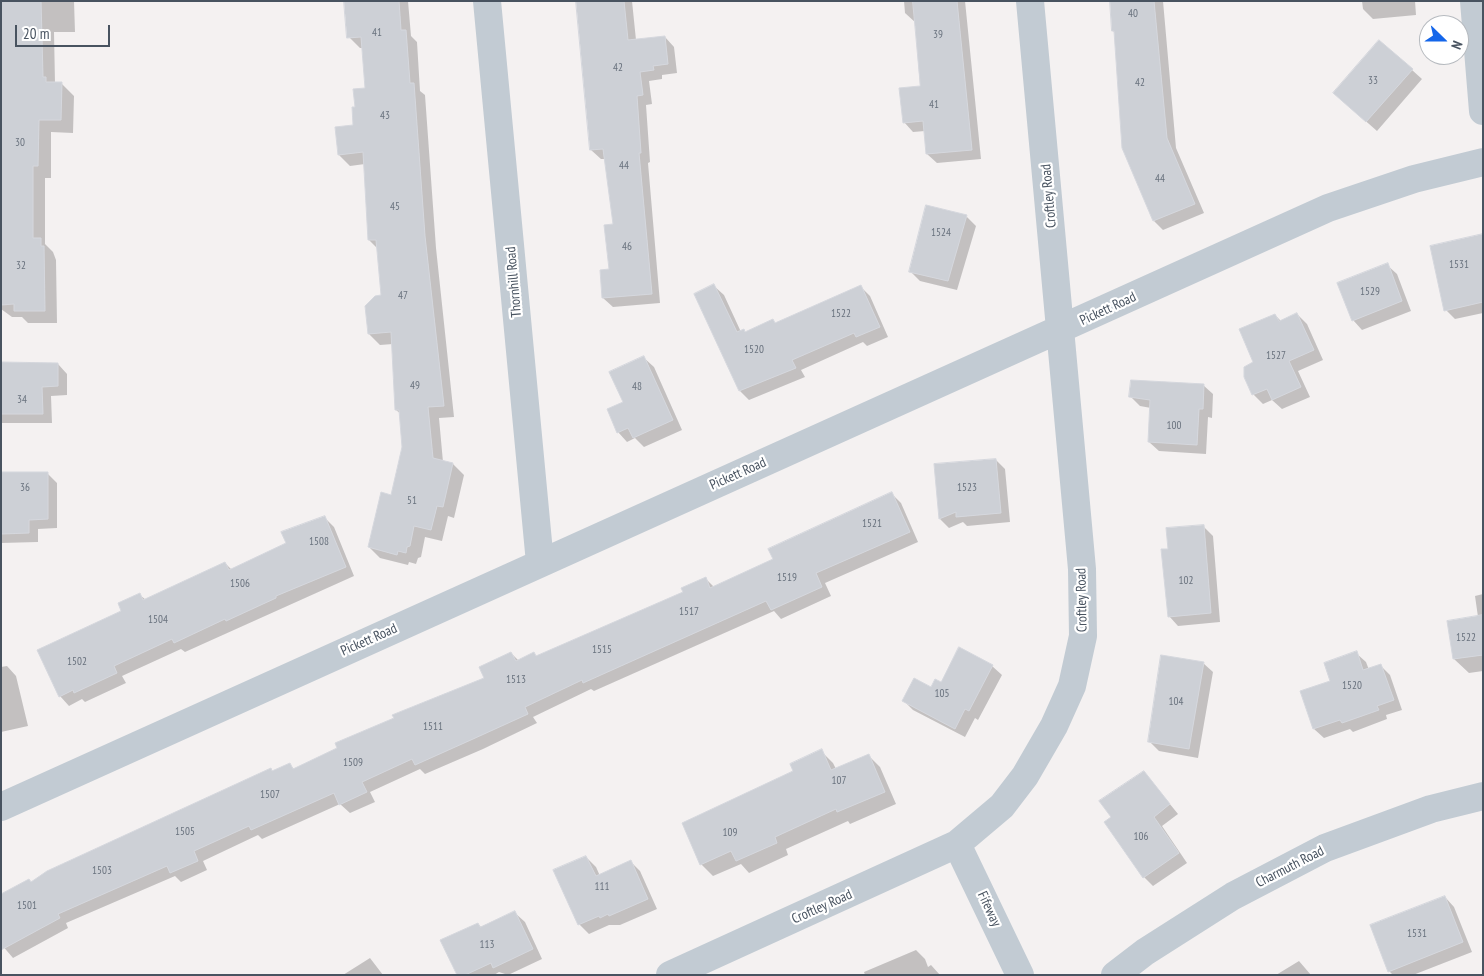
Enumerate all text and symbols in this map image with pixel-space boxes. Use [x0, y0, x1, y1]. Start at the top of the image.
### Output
house number: 40 [1128, 7, 1138, 21]
scale bar [18, 15, 112, 47]
north arrow [1419, 15, 1469, 65]
text: 20 m [23, 24, 49, 43]
house number: 41 [372, 26, 382, 40]
house number: 39 [933, 28, 943, 42]
text: N [1447, 38, 1467, 52]
house number: 42 [613, 61, 623, 75]
house number: 33 [1368, 74, 1378, 88]
house number: 42 [1135, 76, 1145, 90]
house number: 41 [929, 98, 939, 112]
house number: 43 [380, 109, 390, 123]
house number: 30 [15, 136, 25, 150]
house number: 44 [619, 159, 629, 173]
street label: Croftley Road [1038, 163, 1060, 229]
house number: 44 [1155, 172, 1165, 186]
house number: 45 [390, 200, 400, 214]
house number: 1524 [931, 226, 951, 240]
house number: 46 [622, 240, 632, 254]
street label: Thornhill Road [503, 246, 525, 318]
house number: 1531 [1449, 258, 1469, 272]
house number: 32 [16, 259, 26, 273]
house number: 1529 [1360, 285, 1380, 299]
house number: 47 [398, 289, 408, 303]
street label: Pickett Road [1077, 289, 1139, 329]
house number: 1522 [831, 307, 851, 321]
house number: 1520 [744, 343, 764, 357]
house number: 1527 [1266, 349, 1286, 363]
house number: 49 [410, 379, 420, 393]
house number: 48 [632, 380, 642, 394]
house number: 34 [17, 393, 27, 407]
house number: 100 [1167, 419, 1181, 433]
street label: Pickett Road [707, 454, 769, 494]
house number: 36 [20, 481, 30, 495]
house number: 1523 [957, 481, 977, 495]
house number: 51 [407, 494, 417, 508]
house number: 1521 [862, 517, 882, 531]
house number: 1508 [309, 535, 329, 549]
street label: Croftley Road [1073, 568, 1091, 632]
house number: 1519 [777, 571, 797, 585]
house number: 102 [1179, 574, 1193, 588]
house number: 1506 [230, 577, 250, 591]
house number: 1517 [679, 605, 699, 619]
house number: 1504 [148, 613, 168, 627]
street label: Pickett Road [338, 620, 400, 660]
house number: 1522 [1456, 631, 1476, 645]
house number: 1515 [592, 643, 612, 657]
house number: 1502 [67, 655, 87, 669]
house number: 1513 [506, 673, 526, 687]
house number: 1520 [1342, 679, 1362, 693]
house number: 105 [935, 687, 949, 701]
house number: 104 [1169, 695, 1183, 709]
house number: 1511 [423, 720, 443, 734]
house number: 1509 [343, 756, 363, 770]
house number: 107 [832, 774, 846, 788]
house number: 1507 [260, 788, 280, 802]
house number: 1505 [175, 825, 195, 839]
house number: 109 [723, 826, 737, 840]
house number: 106 [1134, 830, 1148, 844]
street label: Charmuth Road [1253, 843, 1327, 891]
house number: 1503 [92, 864, 112, 878]
house number: 111 [595, 880, 609, 894]
street label: Croftley Road [789, 886, 855, 928]
street label: Fifeway [974, 889, 1004, 929]
house number: 1501 [17, 899, 37, 913]
house number: 1531 [1407, 927, 1427, 941]
house number: 113 [480, 938, 494, 952]

